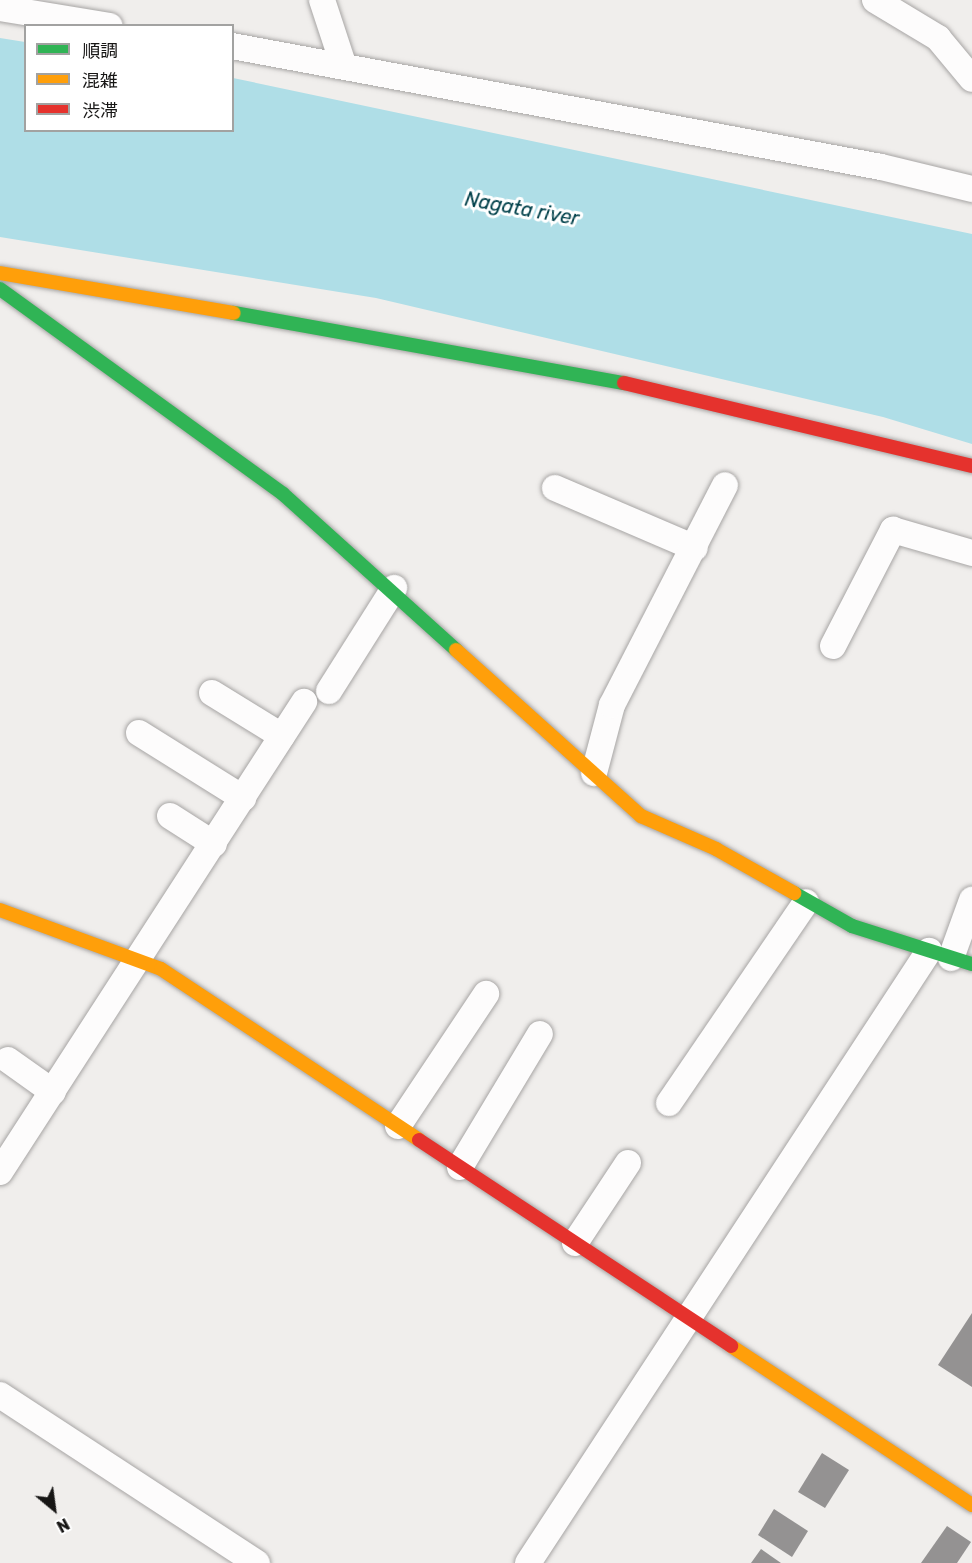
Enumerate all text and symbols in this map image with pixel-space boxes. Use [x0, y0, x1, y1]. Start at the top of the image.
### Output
legend [24, 24, 234, 132]
text: 順調 [82, 40, 118, 62]
text: 混雑 [82, 70, 118, 92]
text: 渋滞 [82, 100, 118, 122]
water label: Nagata river [463, 187, 581, 231]
north arrow [24, 1479, 84, 1539]
text: N [53, 1514, 73, 1536]

